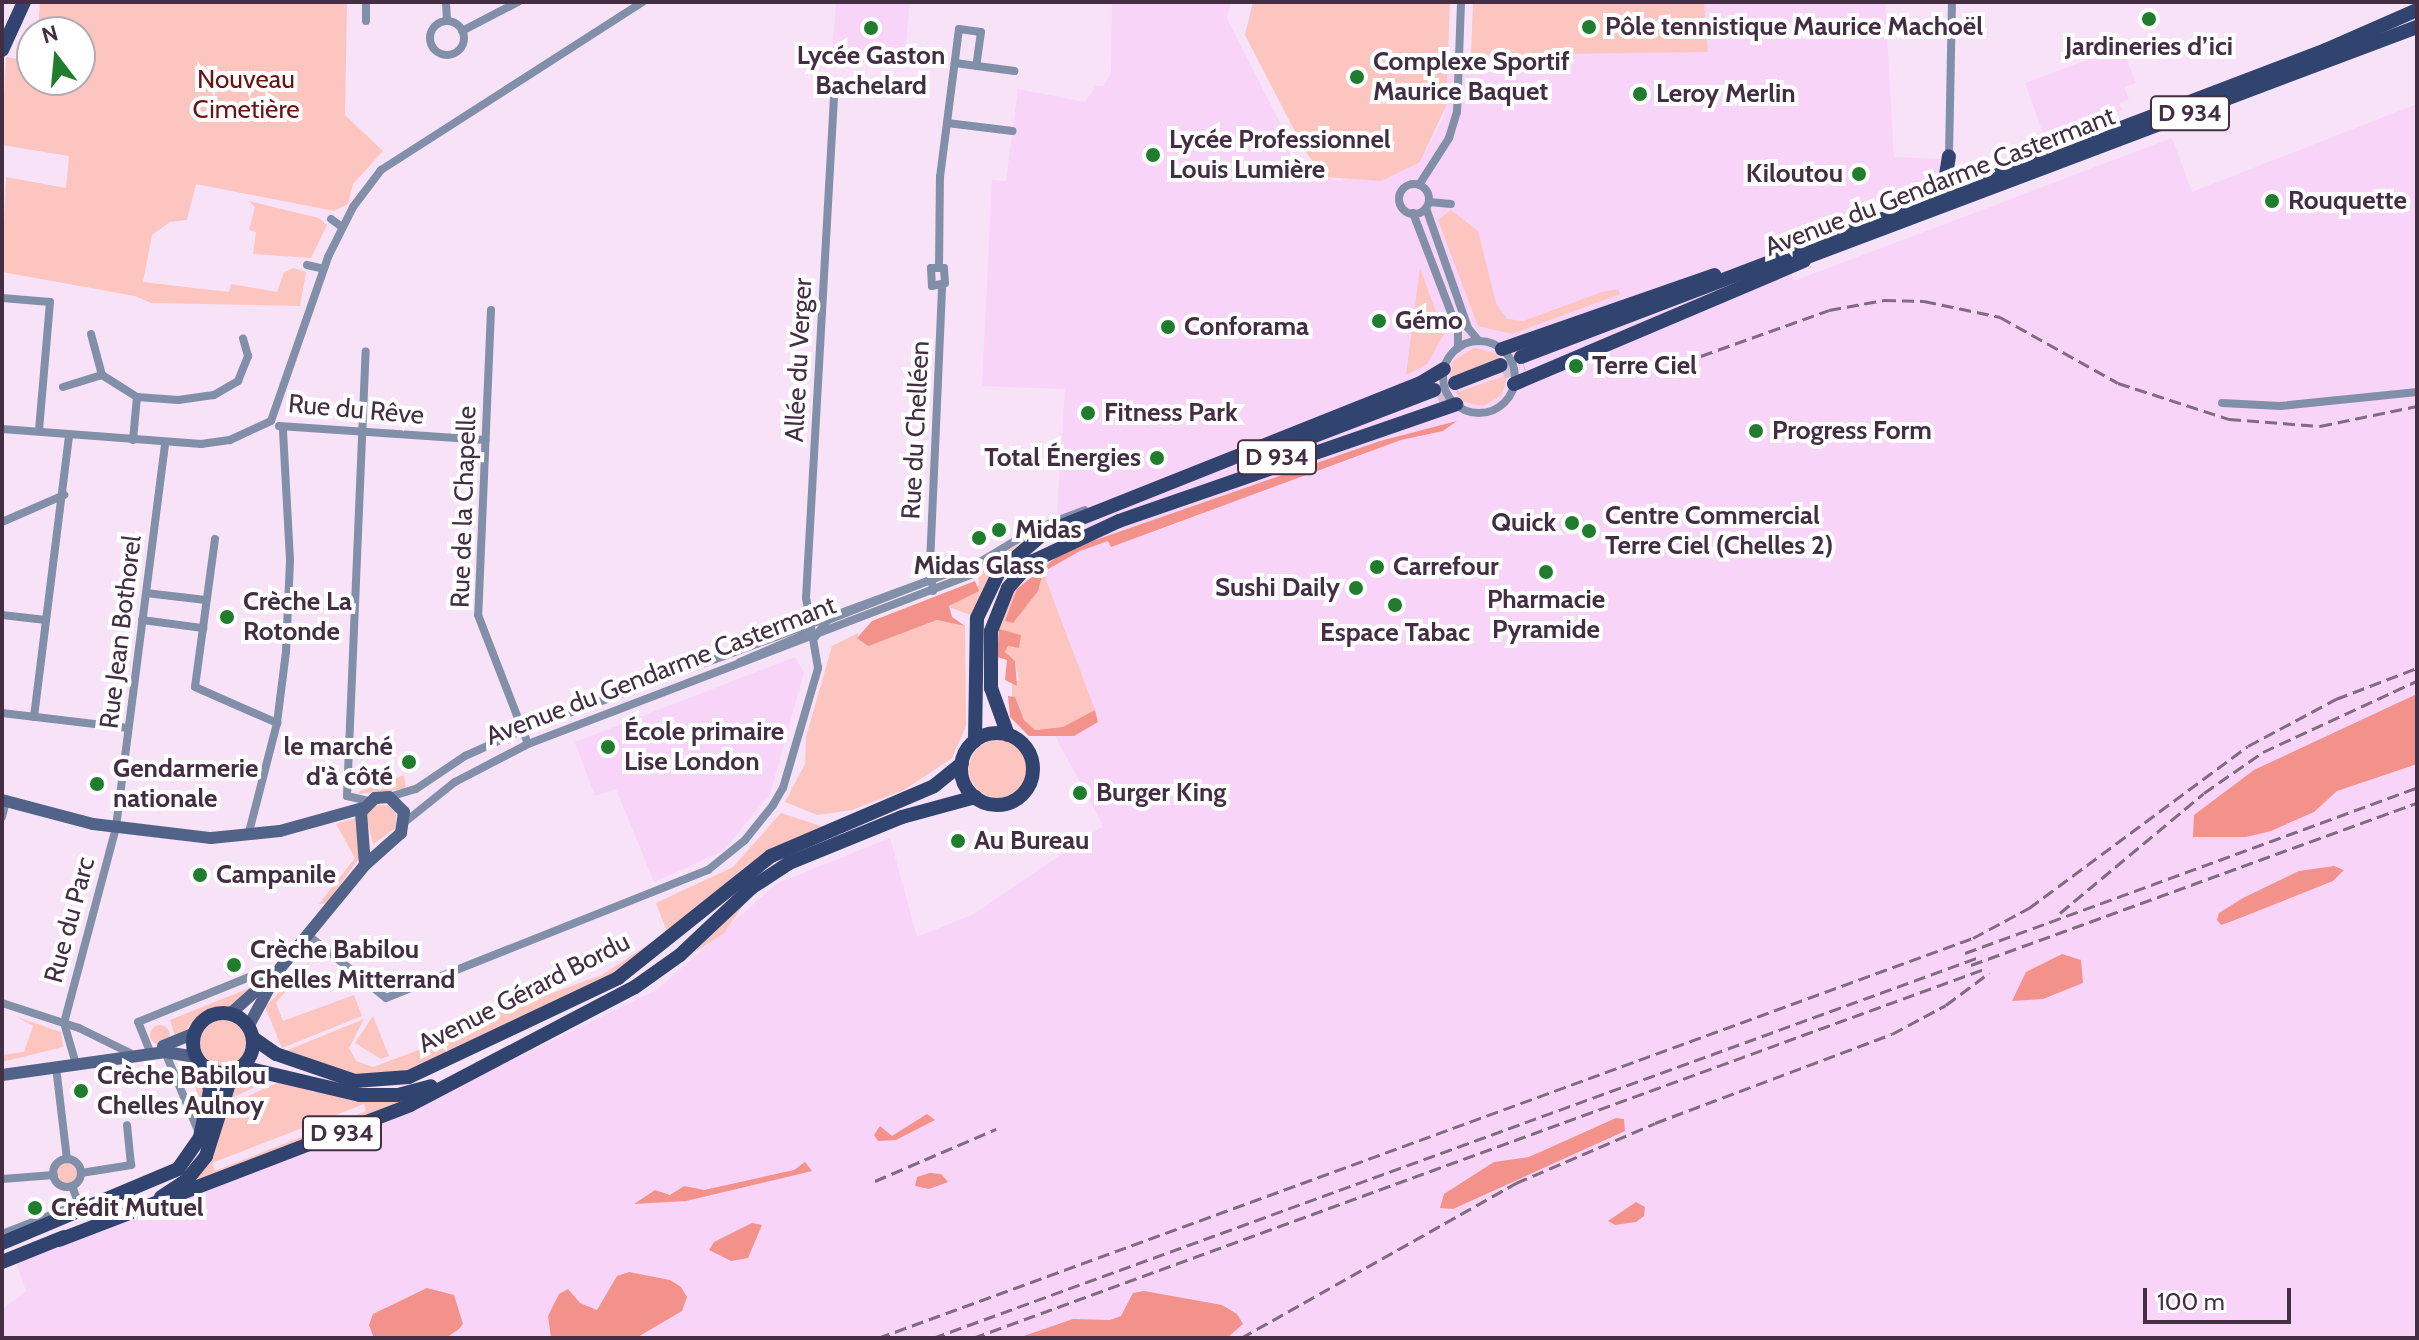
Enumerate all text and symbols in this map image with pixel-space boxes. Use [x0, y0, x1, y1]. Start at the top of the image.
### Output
marker: Jardineries d’ici [2140, 10, 2158, 28]
place label: Pôle tennistique Maurice Machoël [1605, 11, 1983, 43]
north arrow [16, 16, 96, 96]
marker: Pôle tennistique Maurice Machoël [1580, 18, 1598, 36]
text: N [39, 19, 61, 49]
marker: Lycée Gaston Bachelard [862, 19, 880, 37]
place label: Jardineries d’ici [2065, 31, 2233, 63]
place label: Lycée Gaston Bachelard [797, 40, 945, 102]
place label: Complexe Sportif Maurice Baquet [1373, 46, 1570, 108]
park label: Nouveau Cimetière [192, 64, 300, 126]
marker: Complexe Sportif Maurice Baquet [1348, 68, 1366, 86]
place label: Leroy Merlin [1656, 78, 1796, 110]
marker: Leroy Merlin [1631, 85, 1649, 103]
road number: D 934 [2148, 93, 2232, 133]
street label: Avenue du Gendarme Castermant [1761, 101, 2119, 263]
place label: Lycée Professionnel Louis Lumière [1169, 124, 1391, 186]
marker: Lycée Professionnel Louis Lumière [1144, 146, 1162, 164]
place label: Kiloutou [1746, 158, 1843, 190]
marker: Kiloutou [1850, 165, 1868, 183]
place label: Rouquette [2288, 185, 2407, 217]
marker: Rouquette [2263, 192, 2281, 210]
street label: Allée du Verger [779, 277, 819, 443]
place label: Gémo [1395, 305, 1463, 337]
place label: Conforama [1184, 311, 1309, 343]
marker: Gémo [1370, 312, 1388, 330]
marker: Conforama [1159, 318, 1177, 336]
street label: Rue du Chelléen [896, 340, 936, 520]
place label: Terre Ciel [1592, 350, 1697, 382]
marker: Terre Ciel [1567, 357, 1585, 375]
street label: Rue du Rêve [287, 389, 425, 431]
place label: Fitness Park [1104, 397, 1238, 429]
marker: Fitness Park [1079, 404, 1097, 422]
street label: Rue de la Chapelle [445, 405, 483, 609]
place label: Progress Form [1772, 415, 1932, 447]
marker: Progress Form [1747, 422, 1765, 440]
road number: D 934 [1235, 437, 1319, 477]
place label: Total Énergies [984, 442, 1141, 474]
marker: Total Énergies [1148, 449, 1166, 467]
place label: Centre Commercial Terre Ciel (Chelles 2) [1605, 500, 1833, 562]
place label: Quick [1491, 507, 1556, 539]
place label: Midas [1015, 514, 1081, 546]
marker: Quick [1563, 514, 1581, 532]
marker: Midas [990, 521, 1008, 539]
marker: Centre Commercial Terre Ciel (Chelles 2) [1580, 522, 1598, 540]
marker: Midas Glass [970, 529, 988, 547]
street label: Rue Jean Bothorel [94, 533, 148, 731]
place label: Midas Glass [913, 550, 1045, 582]
place label: Carrefour [1393, 551, 1499, 583]
marker: Carrefour [1368, 558, 1386, 576]
marker: Pharmacie Pyramide [1537, 563, 1555, 581]
place label: Sushi Daily [1215, 572, 1340, 604]
marker: Sushi Daily [1347, 579, 1365, 597]
place label: Pharmacie Pyramide [1487, 584, 1605, 646]
place label: Crèche La Rotonde [243, 586, 352, 648]
street label: Avenue du Gendarme Castermant [482, 590, 840, 752]
marker: Espace Tabac [1386, 596, 1404, 614]
marker: Crèche La Rotonde [218, 608, 236, 626]
place label: Espace Tabac [1320, 617, 1470, 649]
place label: École primaire Lise London [624, 716, 784, 778]
place label: le marché d'à côté [284, 731, 393, 792]
marker: École primaire Lise London [599, 738, 617, 756]
place label: Gendarmerie nationale [113, 753, 258, 814]
marker: le marché d'à côté [400, 753, 418, 771]
marker: Gendarmerie nationale [88, 775, 106, 793]
place label: Burger King [1096, 777, 1226, 809]
marker: Burger King [1071, 784, 1089, 802]
place label: Au Bureau [974, 825, 1089, 857]
marker: Au Bureau [949, 832, 967, 850]
street label: Rue du Parc [38, 854, 102, 986]
place label: Campanile [216, 859, 336, 891]
marker: Campanile [191, 866, 209, 884]
street label: Avenue Gérard Bordu [413, 926, 635, 1060]
place label: Crèche Babilou Chelles Mitterrand [250, 934, 455, 996]
marker: Crèche Babilou Chelles Mitterrand [225, 956, 243, 974]
place label: Crèche Babilou Chelles Aulnoy [97, 1060, 266, 1122]
marker: Crèche Babilou Chelles Aulnoy [72, 1082, 90, 1100]
road number: D 934 [300, 1113, 384, 1153]
place label: Crédit Mutuel [51, 1192, 204, 1224]
marker: Crédit Mutuel [26, 1199, 44, 1217]
scale bar [2147, 1272, 2295, 1322]
text: 100 m [2157, 1287, 2225, 1316]

